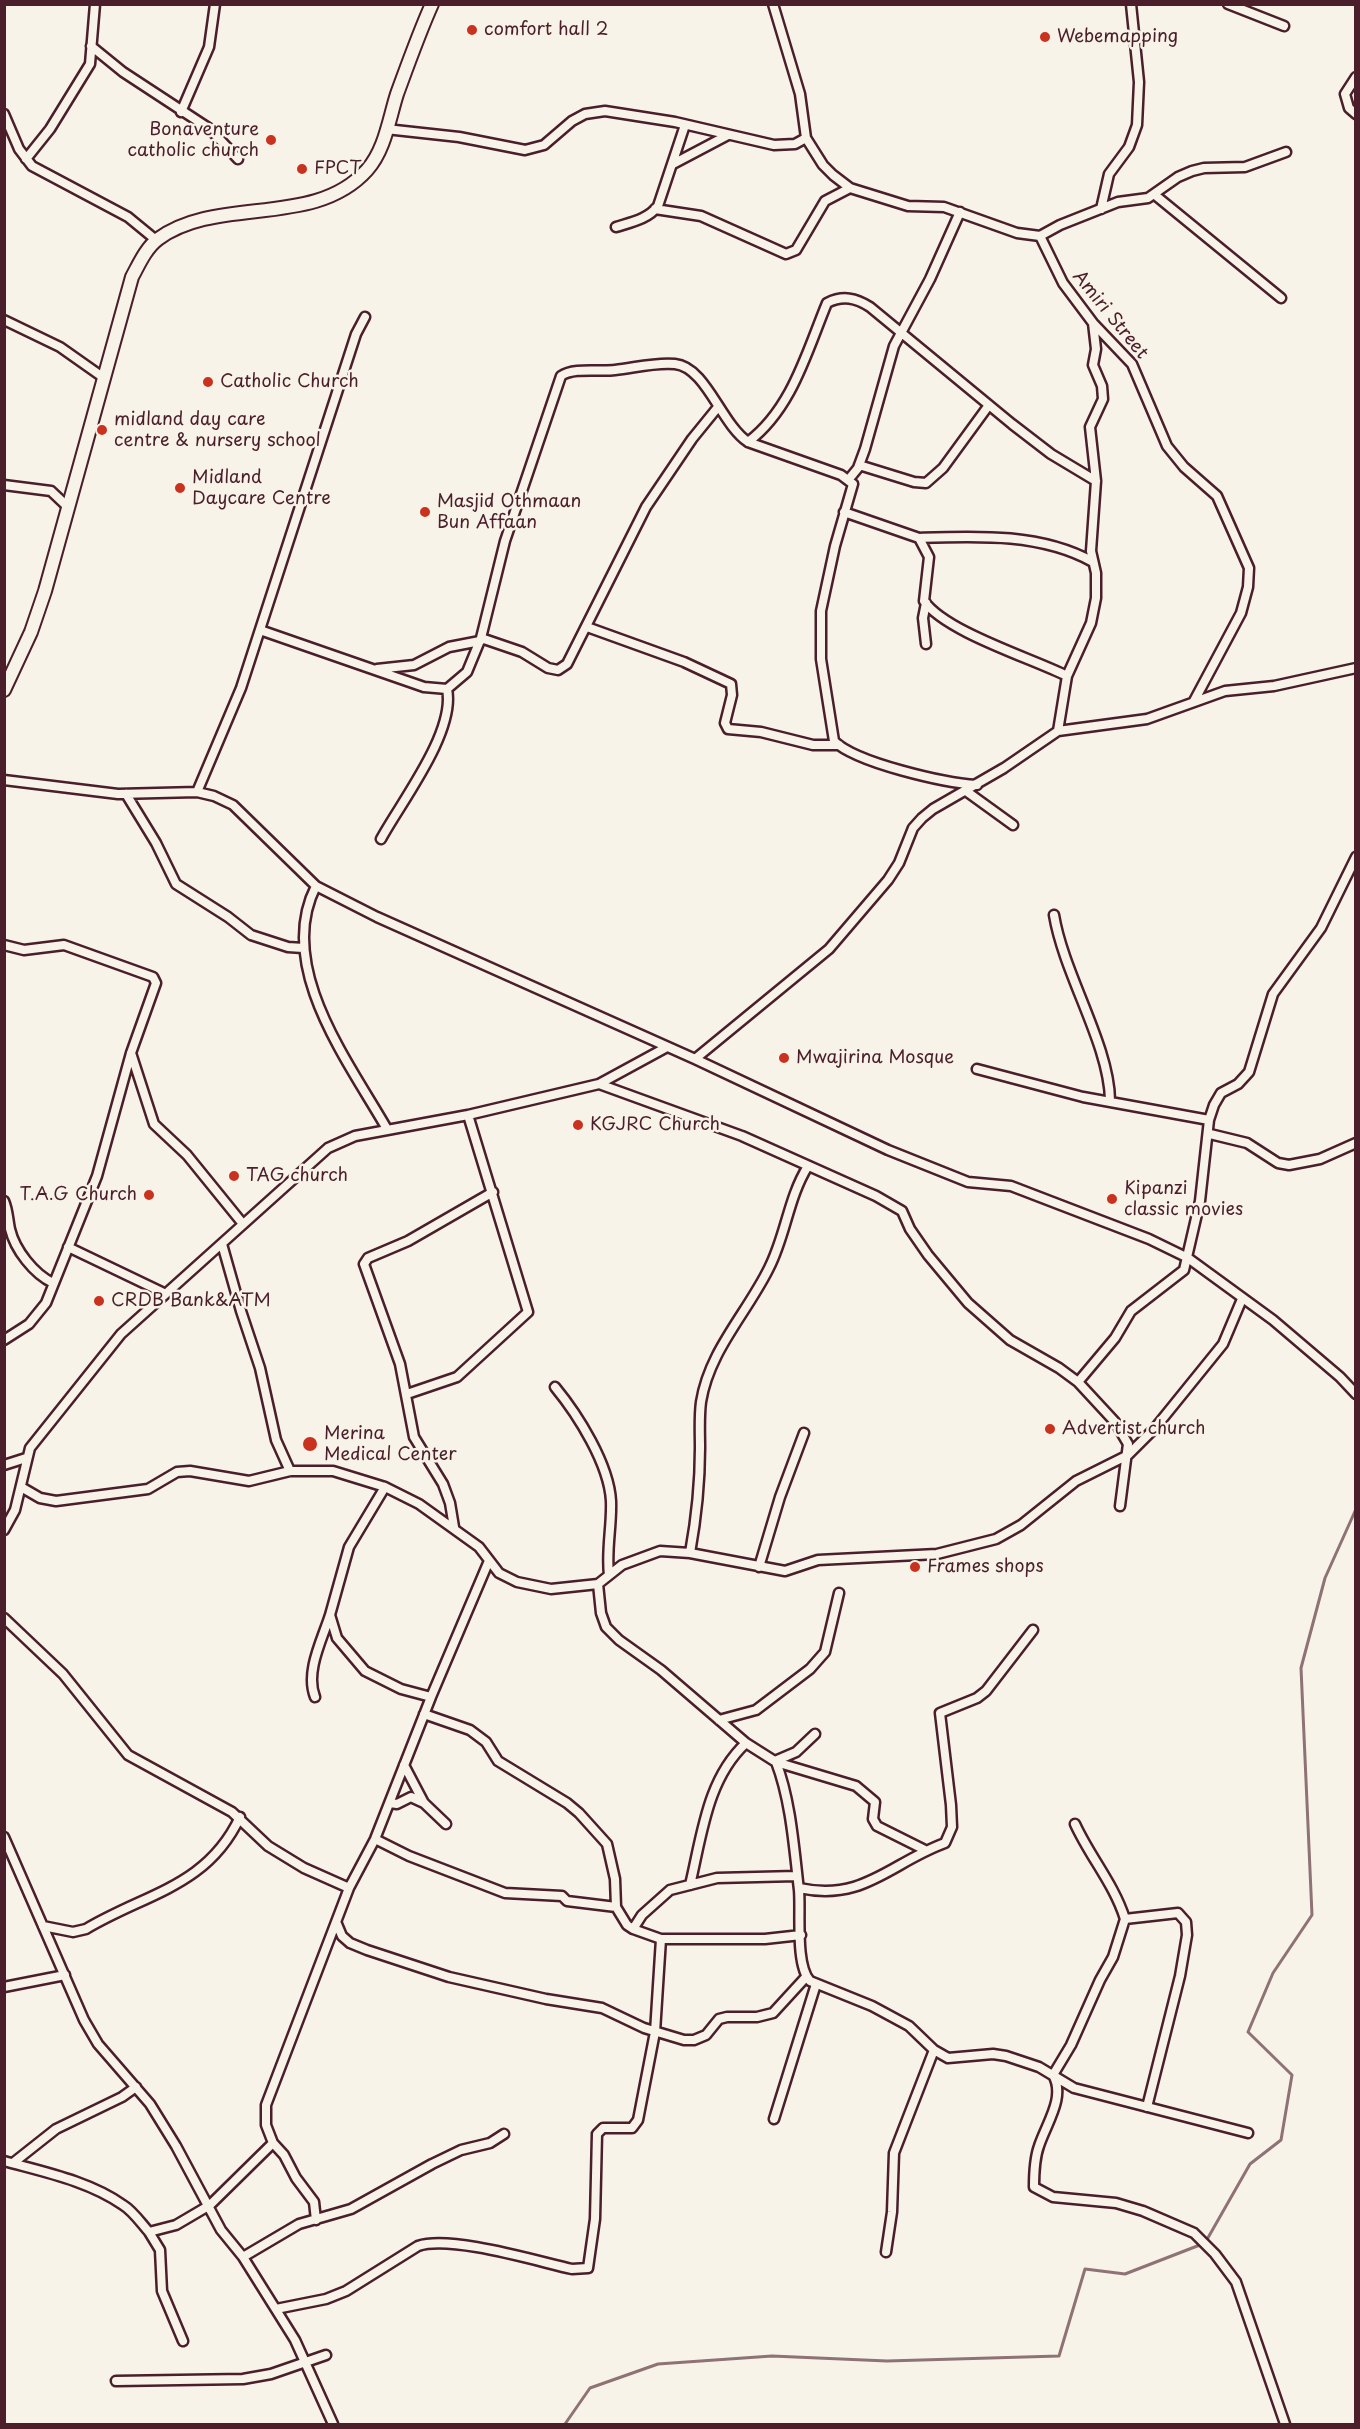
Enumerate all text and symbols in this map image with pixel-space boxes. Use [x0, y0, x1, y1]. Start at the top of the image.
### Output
place label: comfort hall 2 [484, 19, 609, 41]
marker: comfort hall 2 [465, 23, 479, 37]
place label: Webemapping [1057, 26, 1178, 48]
marker: Webemapping [1038, 30, 1052, 44]
place label: Bonaventure catholic church [127, 119, 259, 162]
marker: Bonaventure catholic church [264, 133, 278, 147]
place label: FPCT [314, 158, 362, 180]
marker: FPCT [295, 162, 309, 176]
street label: Amiri Street [1068, 266, 1152, 364]
place label: Catholic Church [220, 371, 359, 393]
marker: Catholic Church [201, 375, 215, 389]
place label: midland day care centre & nursery school [114, 409, 321, 452]
marker: midland day care centre & nursery school [95, 423, 109, 437]
place label: Midland Daycare Centre [192, 467, 331, 510]
marker: Midland Daycare Centre [173, 481, 187, 495]
place label: Masjid Othmaan Bun Affaan [437, 491, 581, 534]
marker: Masjid Othmaan Bun Affaan [418, 505, 432, 519]
place label: Mwajirina Mosque [796, 1047, 954, 1069]
marker: Mwajirina Mosque [777, 1051, 791, 1065]
place label: KGJRC Church [590, 1114, 720, 1136]
marker: KGJRC Church [571, 1118, 585, 1132]
place label: TAG church [246, 1165, 348, 1187]
marker: TAG church [227, 1169, 241, 1183]
place label: Kipanzi classic movies [1124, 1178, 1243, 1220]
place label: T.A.G Church [19, 1184, 137, 1206]
marker: T.A.G Church [142, 1188, 156, 1202]
marker: Kipanzi classic movies [1105, 1192, 1119, 1206]
place label: CRDB Bank&ATM [111, 1290, 271, 1312]
marker: CRDB Bank&ATM [92, 1294, 106, 1308]
place label: Advertist church [1062, 1418, 1205, 1440]
marker: Advertist church [1043, 1422, 1057, 1436]
place label: Merina Medical Center [324, 1423, 457, 1466]
marker: Merina Medical Center [301, 1435, 319, 1453]
place label: Frames shops [927, 1556, 1044, 1578]
marker: Frames shops [908, 1560, 922, 1574]

